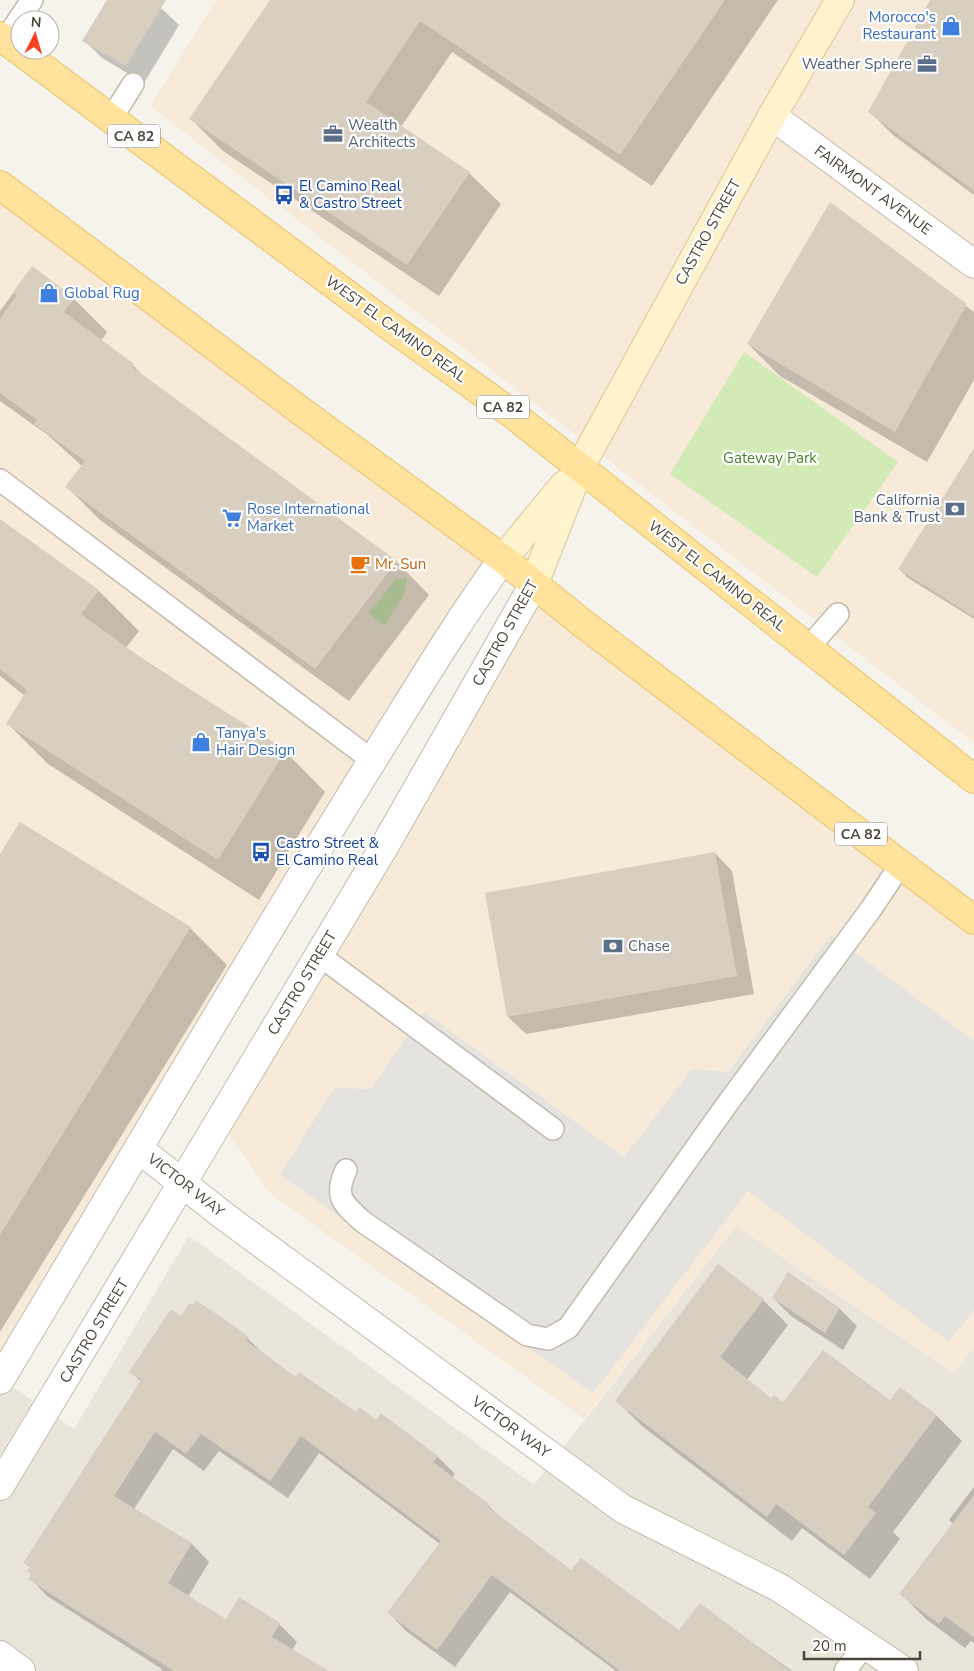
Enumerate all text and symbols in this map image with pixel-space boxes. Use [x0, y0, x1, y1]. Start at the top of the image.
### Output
place label: Morocco's Restaurant [862, 7, 937, 44]
north arrow [10, 10, 60, 60]
text: N [30, 13, 42, 32]
shop icon: Morocco's Restaurant [940, 15, 962, 37]
office icon: Weather Sphere [916, 53, 938, 75]
place label: Weather Sphere [802, 54, 912, 74]
place label: Wealth Architects [348, 115, 416, 152]
office icon: Wealth Architects [322, 123, 344, 145]
road number: CA 82 [108, 124, 160, 148]
street label: FAIRMONT AVENUE [810, 141, 936, 239]
street label: CASTRO STREET [671, 175, 745, 289]
place label: El Camino Real & Castro Street [299, 176, 403, 213]
bus stop icon: El Camino Real & Castro Street [273, 184, 295, 206]
street label: WEST EL CAMINO REAL [322, 271, 470, 387]
shop icon: Global Rug [38, 282, 60, 304]
place label: Global Rug [64, 283, 140, 303]
road number: CA 82 [477, 396, 529, 418]
park label: Gateway Park [723, 448, 817, 468]
place label: California Bank & Trust [854, 490, 941, 527]
bank icon: California Bank & Trust [944, 498, 966, 520]
place label: Rose International Market [247, 499, 370, 536]
supermarket icon: Rose International Market [221, 507, 243, 529]
street label: WEST EL CAMINO REAL [644, 516, 790, 636]
cafe icon: Mr. Sun [349, 553, 371, 575]
place label: Mr. Sun [375, 554, 426, 574]
street label: CASTRO STREET [468, 576, 542, 690]
place label: Tanya's Hair Design [216, 723, 295, 760]
shop icon: Tanya's Hair Design [190, 731, 212, 753]
road number: CA 82 [835, 822, 887, 846]
place label: Castro Street & El Camino Real [276, 833, 379, 870]
bus stop icon: Castro Street & El Camino Real [250, 841, 272, 863]
street label: CASTRO STREET [263, 927, 341, 1039]
bank icon: Chase [602, 935, 624, 957]
place label: Chase [628, 936, 670, 956]
street label: VICTOR WAY [143, 1148, 229, 1222]
street label: CASTRO STREET [55, 1275, 133, 1387]
street label: VICTOR WAY [467, 1391, 555, 1463]
scale bar [804, 1628, 920, 1660]
text: 20 m [812, 1636, 847, 1656]

